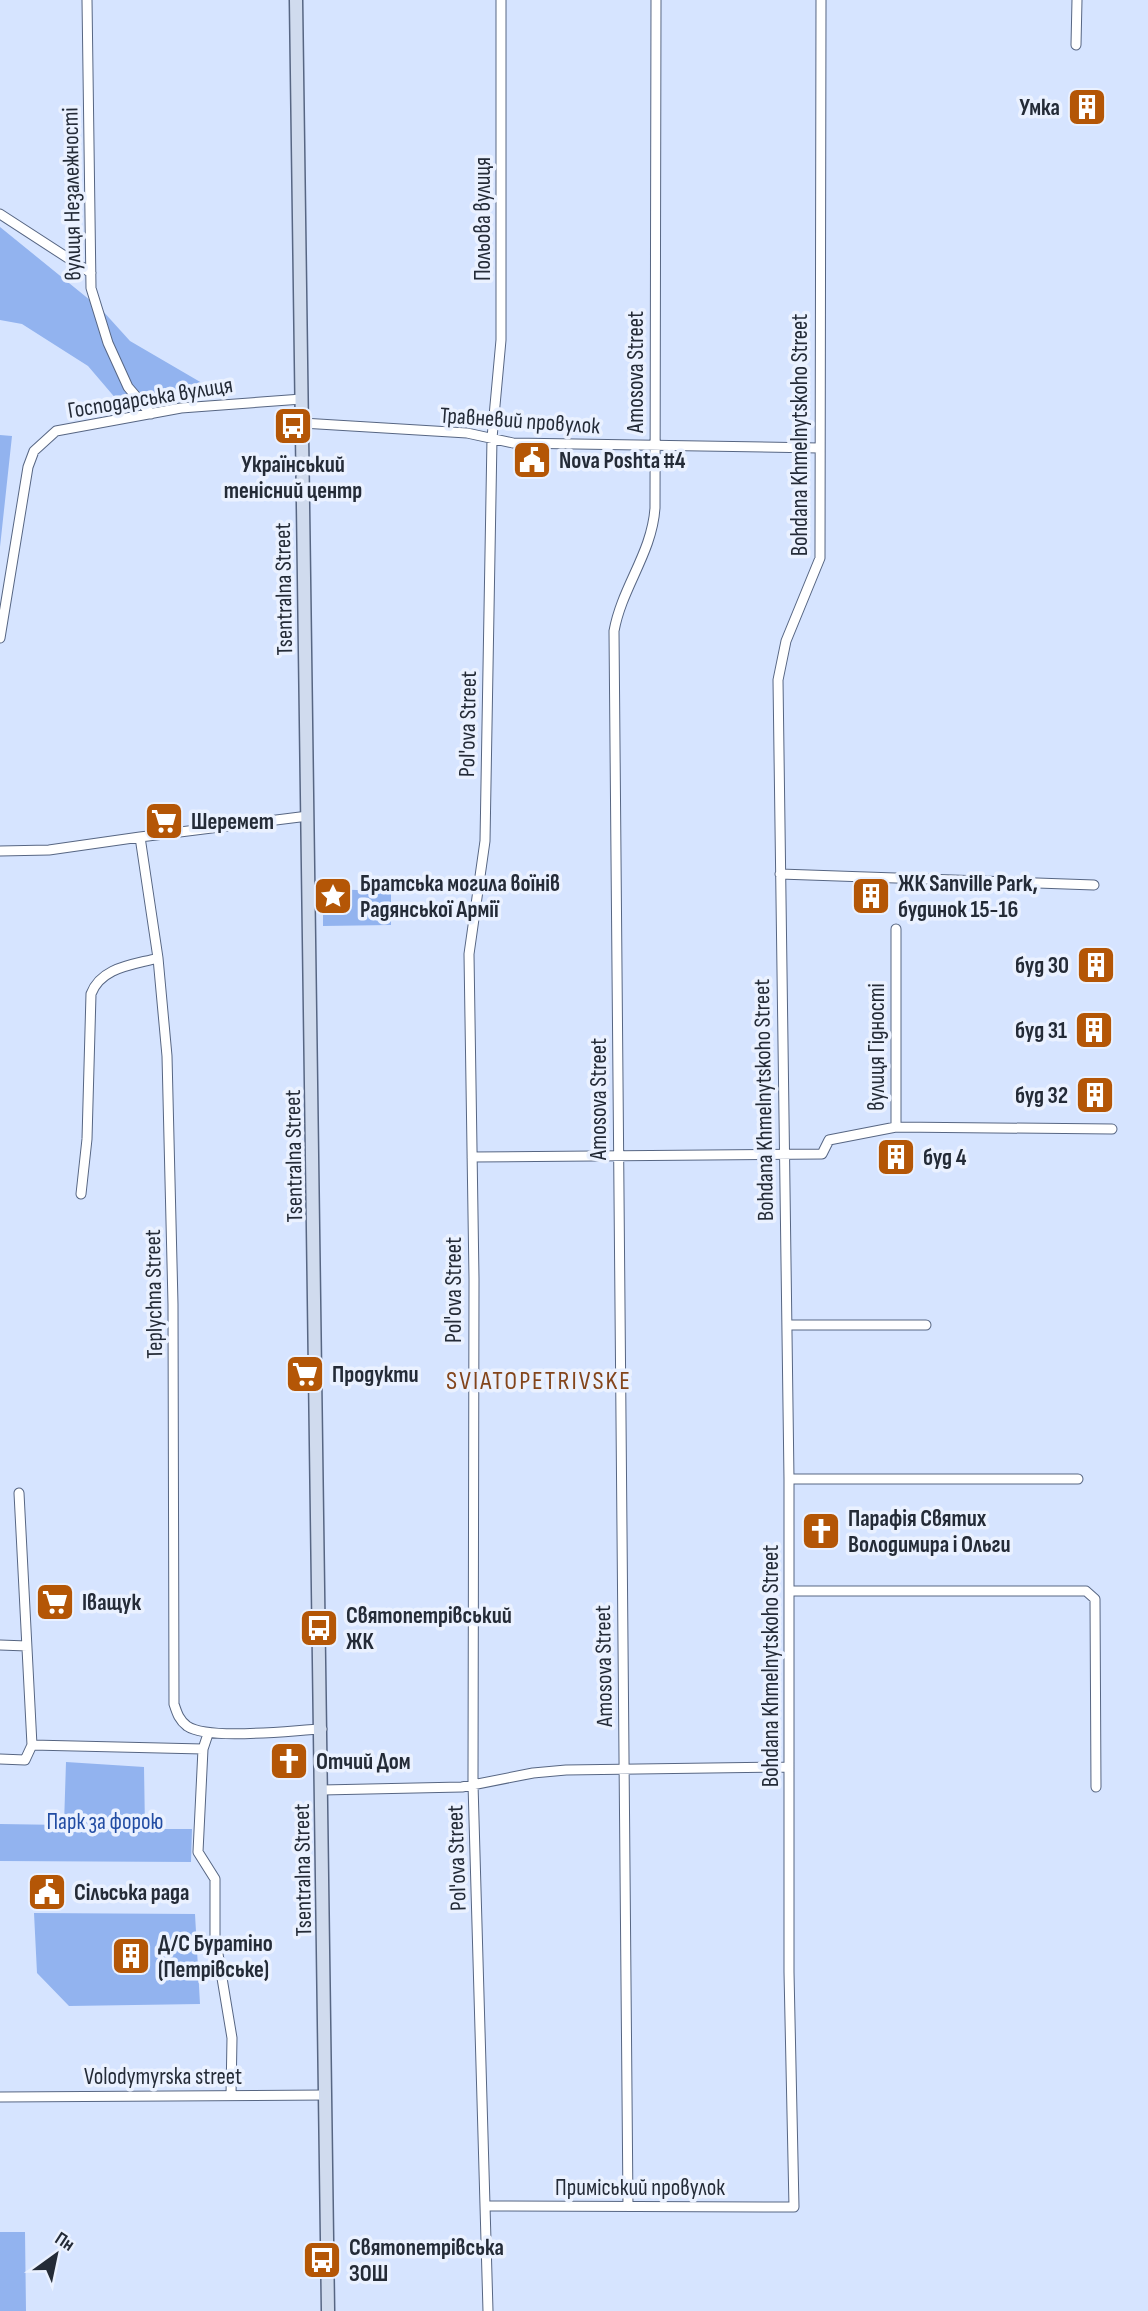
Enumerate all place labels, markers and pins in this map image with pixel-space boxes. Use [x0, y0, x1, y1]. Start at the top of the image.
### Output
building icon: Умка [1066, 86, 1108, 128]
place label: Умка [1019, 94, 1060, 122]
bus stop icon: Український тенісний центр [272, 405, 314, 447]
public building icon: Nova Poshta #4 [511, 439, 553, 481]
place label: Nova Poshta #4 [559, 447, 686, 475]
place label: Український тенісний центр [224, 451, 362, 505]
supermarket icon: Шеремет [143, 800, 185, 842]
place label: Шеремет [191, 808, 274, 836]
place label: Братська могила воїнів Радянської Армії [360, 870, 560, 924]
place label: ЖК Sanville Park, будинок 15-16 [898, 870, 1038, 924]
place icon: Братська могила воїнів Радянської Армії [312, 875, 354, 917]
building icon: ЖК Sanville Park, будинок 15-16 [850, 875, 892, 917]
building icon: буд 30 [1075, 944, 1117, 986]
place label: буд 30 [1015, 952, 1069, 980]
building icon: буд 31 [1073, 1009, 1115, 1051]
place label: буд 31 [1015, 1017, 1067, 1045]
building icon: буд 32 [1074, 1074, 1116, 1116]
place label: буд 32 [1015, 1082, 1068, 1110]
building icon: буд 4 [875, 1136, 917, 1178]
place label: буд 4 [923, 1144, 967, 1172]
supermarket icon: Продукти [284, 1353, 326, 1395]
place label: Продукти [332, 1361, 419, 1389]
place label: Парафія Святих Володимира і Ольги [848, 1505, 1011, 1559]
church icon: Парафія Святих Володимира і Ольги [800, 1510, 842, 1552]
supermarket icon: Іващук [34, 1581, 76, 1623]
place label: Іващук [82, 1589, 141, 1617]
place label: Святопетрівський ЖК [346, 1602, 512, 1656]
bus stop icon: Святопетрівський ЖК [298, 1607, 340, 1649]
church icon: Отчий Дом [268, 1740, 310, 1782]
place label: Отчий Дом [316, 1748, 411, 1776]
public building icon: Сільська рада [26, 1871, 68, 1913]
place label: Сільська рада [74, 1879, 190, 1907]
place label: Д/С Буратіно (Петрівське) [158, 1930, 273, 1984]
building icon: Д/С Буратіно (Петрівське) [110, 1935, 152, 1977]
place label: Святопетрівська ЗОШ [349, 2234, 504, 2288]
bus stop icon: Святопетрівська ЗОШ [301, 2239, 343, 2281]

